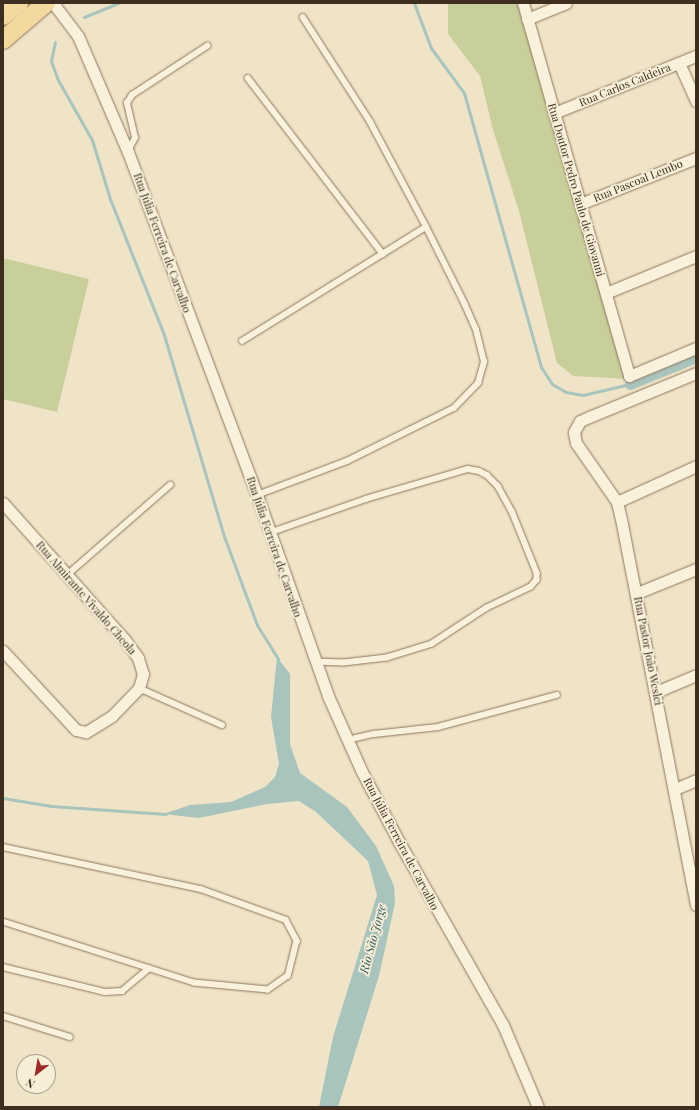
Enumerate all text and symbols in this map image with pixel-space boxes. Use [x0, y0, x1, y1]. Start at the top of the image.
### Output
street label: Rua Carlos Caldeira [577, 61, 673, 109]
street label: Rua Doutor Pedro Paulo de Giovanni [545, 102, 607, 278]
street label: Rua Pascoal Lembo [591, 157, 685, 205]
street label: Rua Júlia Ferreira de Carvalho [130, 171, 194, 315]
street label: Rua Júlia Ferreira de Carvalho [244, 475, 304, 619]
street label: Rua Almirante Vivaldo Cheola [33, 538, 139, 658]
street label: Rua Pastor João Weslei [631, 595, 665, 707]
street label: Rua Júlia Ferreira de Carvalho [360, 775, 442, 913]
water label: Rio São Jorge [357, 903, 389, 975]
north arrow [16, 1054, 56, 1094]
text: N [23, 1075, 37, 1092]

